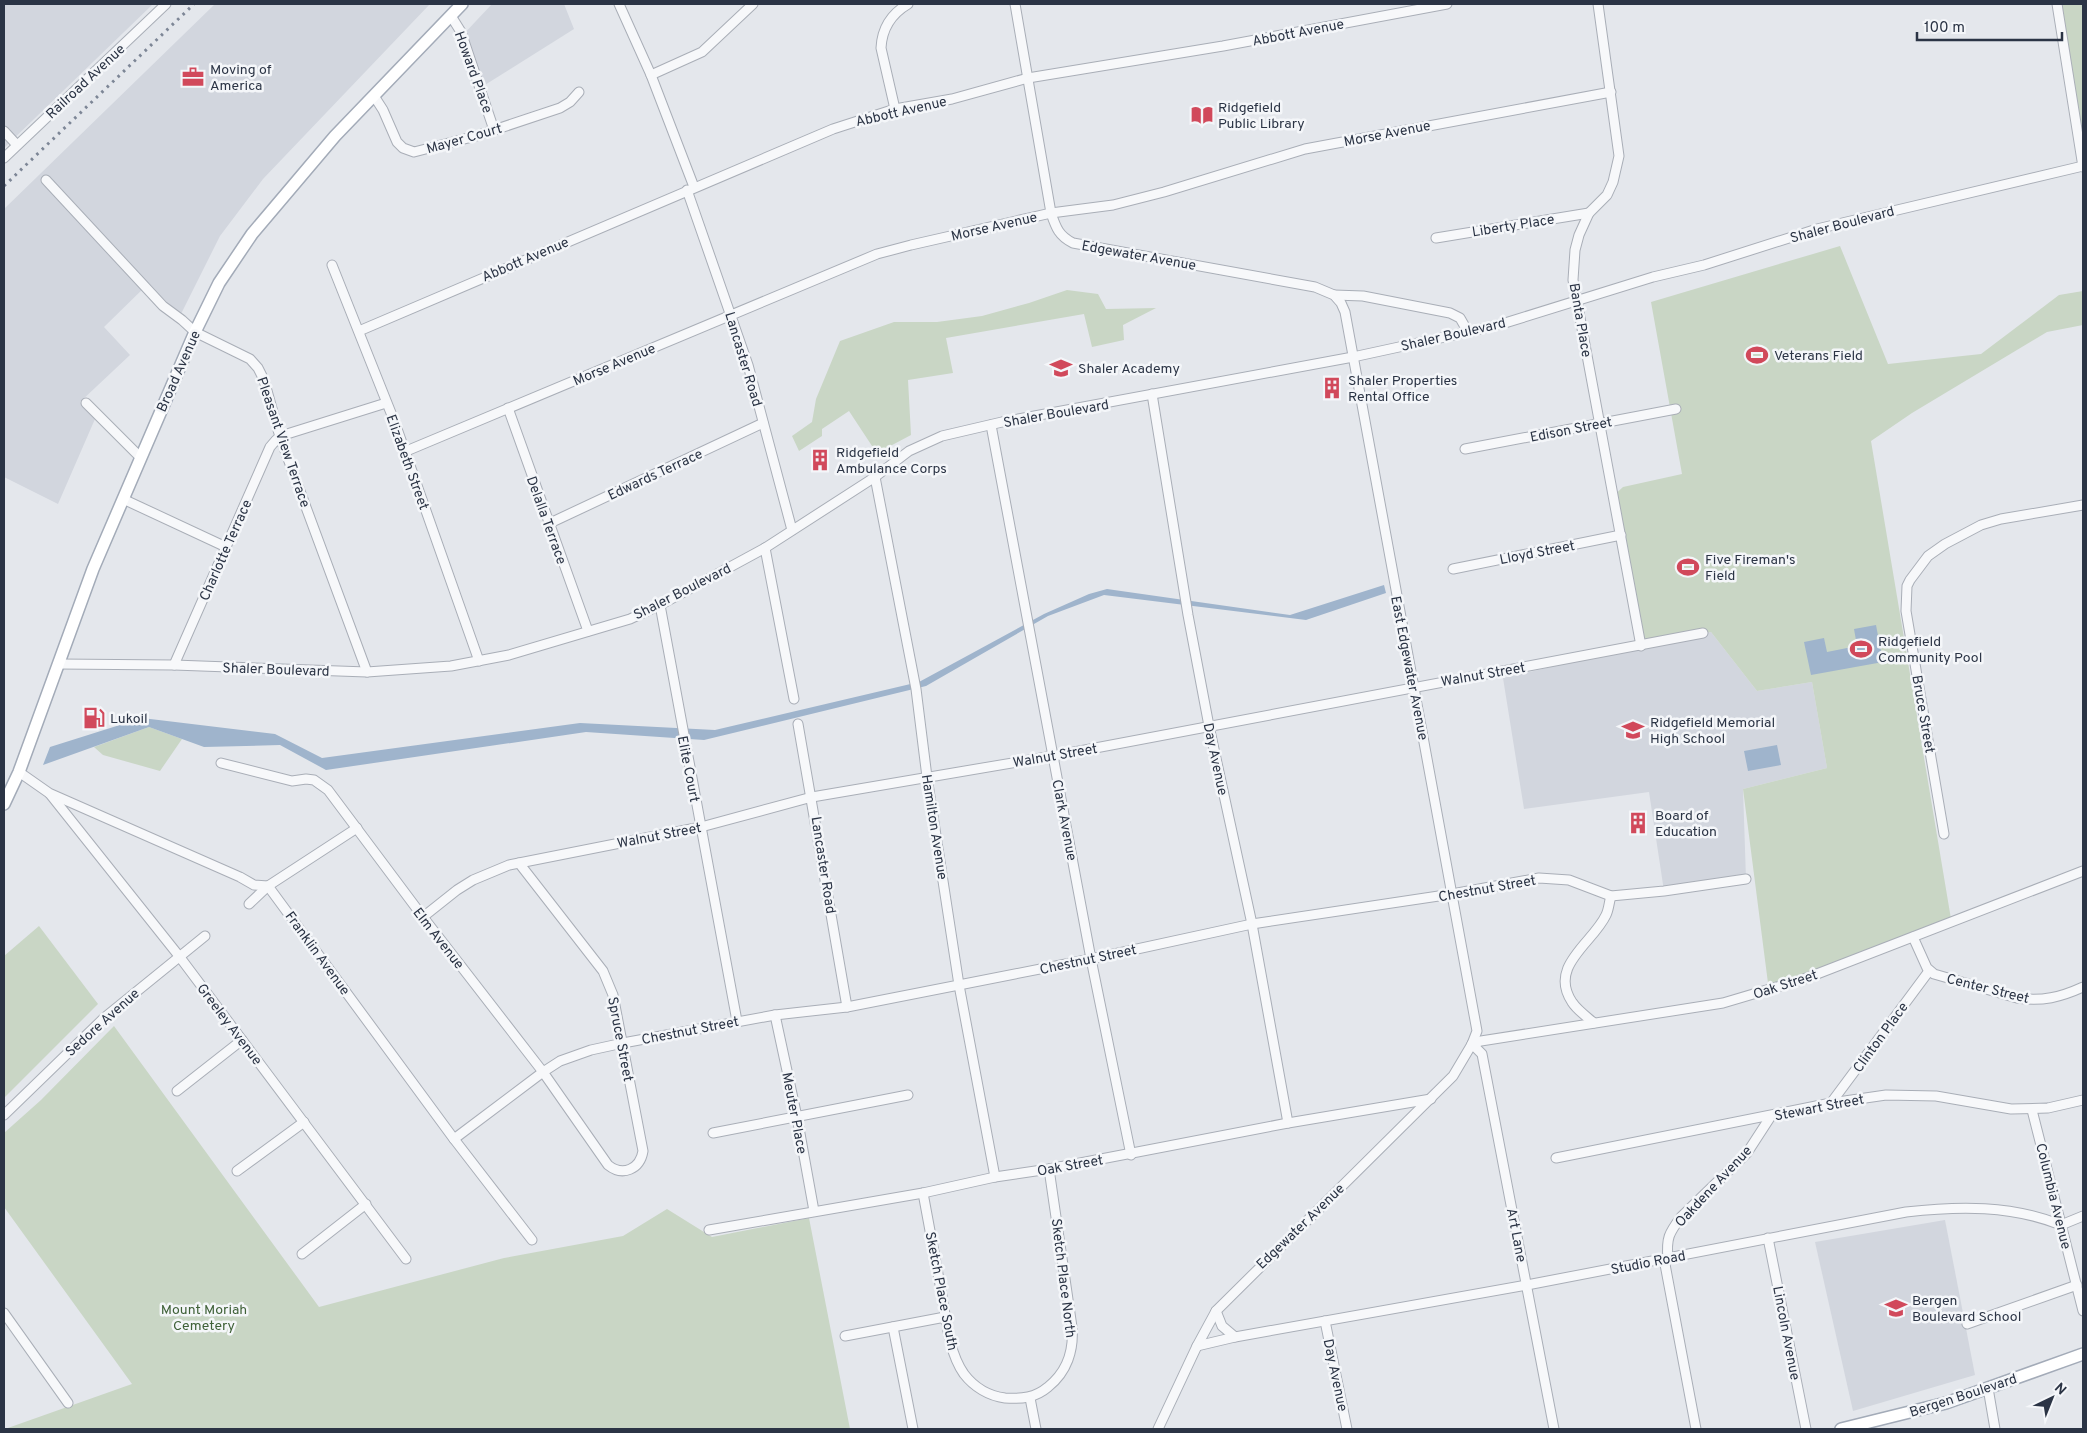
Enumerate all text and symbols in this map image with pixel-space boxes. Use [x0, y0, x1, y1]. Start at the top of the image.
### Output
scale bar [1917, 10, 2062, 42]
street label: Abbott Avenue [1251, 16, 1346, 51]
text: 100 m [1924, 19, 1965, 38]
street label: Howard Place [450, 29, 495, 116]
street label: Railroad Avenue [43, 41, 129, 123]
place label: Moving of America [210, 62, 272, 95]
office icon: Moving of America [180, 64, 206, 90]
street label: Abbott Avenue [854, 94, 949, 131]
place label: Ridgefield Public Library [1218, 100, 1305, 133]
library icon: Ridgefield Public Library [1189, 102, 1215, 128]
street label: Morse Avenue [1343, 118, 1432, 151]
street label: Mayer Court [425, 121, 504, 158]
street label: Shaler Boulevard [1788, 203, 1896, 248]
street label: Morse Avenue [950, 209, 1039, 246]
street label: Liberty Place [1471, 212, 1556, 241]
street label: Abbott Avenue [479, 234, 572, 286]
street label: Edgewater Avenue [1080, 238, 1197, 275]
street label: Banta Place [1565, 282, 1594, 359]
street label: Lancaster Road [720, 310, 765, 409]
street label: Shaler Boulevard [1399, 315, 1507, 356]
street label: Broad Avenue [154, 328, 205, 415]
street label: Morse Avenue [571, 340, 658, 390]
sports icon: Veterans Field [1744, 342, 1770, 368]
place label: Veterans Field [1774, 348, 1863, 365]
school or university icon: Shaler Academy [1048, 355, 1074, 381]
place label: Shaler Academy [1078, 361, 1180, 378]
place label: Shaler Properties Rental Office [1348, 373, 1457, 406]
street label: Pleasant View Terrace [252, 375, 313, 510]
building icon: Shaler Properties Rental Office [1319, 375, 1345, 401]
street label: Shaler Boulevard [1002, 397, 1110, 432]
street label: Elizabeth Street [381, 412, 432, 513]
street label: Edison Street [1529, 414, 1614, 447]
place label: Ridgefield Ambulance Corps [836, 445, 947, 478]
street label: Edwards Terrace [605, 446, 706, 505]
building icon: Ridgefield Ambulance Corps [807, 447, 833, 473]
street label: Delalla Terrace [522, 474, 569, 567]
street label: Charlotte Terrace [196, 497, 256, 604]
street label: Lloyd Street [1498, 538, 1576, 569]
place label: Five Fireman's Field [1705, 552, 1795, 585]
sports icon: Five Fireman's Field [1675, 554, 1701, 580]
street label: Shaler Boulevard [631, 560, 734, 624]
street label: East Edgewater Avenue [1386, 595, 1431, 742]
place label: Ridgefield Community Pool [1878, 634, 1982, 667]
sports icon: Ridgefield Community Pool [1848, 636, 1874, 662]
street label: Shaler Boulevard [222, 660, 330, 681]
street label: Walnut Street [1440, 660, 1527, 691]
street label: Bruce Street [1907, 674, 1938, 755]
fuel station icon: Lukoil [81, 705, 107, 731]
place label: Lukoil [110, 711, 148, 728]
place label: Ridgefield Memorial High School [1650, 715, 1775, 748]
school or university icon: Ridgefield Memorial High School [1620, 717, 1646, 743]
street label: Day Avenue [1199, 722, 1230, 797]
street label: Elite Court [673, 735, 702, 804]
street label: Walnut Street [1012, 741, 1099, 772]
street label: Hamilton Avenue [917, 773, 950, 881]
street label: Clark Avenue [1047, 778, 1080, 862]
place label: Board of Education [1655, 808, 1717, 841]
building icon: Board of Education [1625, 810, 1651, 836]
street label: Lancaster Road [806, 815, 839, 915]
street label: Walnut Street [616, 820, 703, 853]
street label: Chestnut Street [1437, 873, 1537, 906]
street label: Elm Avenue [409, 905, 467, 973]
street label: Franklin Avenue [281, 909, 353, 999]
street label: Chestnut Street [1038, 942, 1138, 979]
street label: Oak Street [1751, 967, 1820, 1004]
street label: Center Street [1945, 971, 2031, 1008]
street label: Greeley Avenue [193, 981, 265, 1069]
street label: Sedore Avenue [62, 985, 144, 1061]
street label: Spruce Street [603, 996, 636, 1083]
street label: Clinton Place [1850, 999, 1912, 1076]
street label: Chestnut Street [640, 1014, 740, 1049]
street label: Meuter Place [777, 1071, 810, 1156]
street label: Stewart Street [1773, 1091, 1866, 1125]
street label: Columbia Avenue [2031, 1142, 2074, 1251]
street label: Oakdene Avenue [1672, 1143, 1756, 1231]
street label: Oak Street [1036, 1152, 1105, 1181]
street label: Edgewater Avenue [1253, 1181, 1349, 1273]
street label: Art Lane [1502, 1207, 1529, 1264]
street label: Sketch Place North [1047, 1217, 1078, 1339]
street label: Sketch Place South [921, 1230, 960, 1352]
street label: Studio Road [1609, 1248, 1687, 1279]
street label: Lincoln Avenue [1768, 1285, 1803, 1382]
place label: Bergen Boulevard School [1912, 1293, 2021, 1326]
school or university icon: Bergen Boulevard School [1883, 1295, 1909, 1321]
park label: Mount Moriah Cemetery [161, 1302, 247, 1335]
street label: Day Avenue [1319, 1338, 1350, 1413]
street label: Bergen Boulevard [1908, 1371, 2019, 1422]
north arrow [2027, 1373, 2077, 1423]
text: N [2050, 1380, 2069, 1399]

